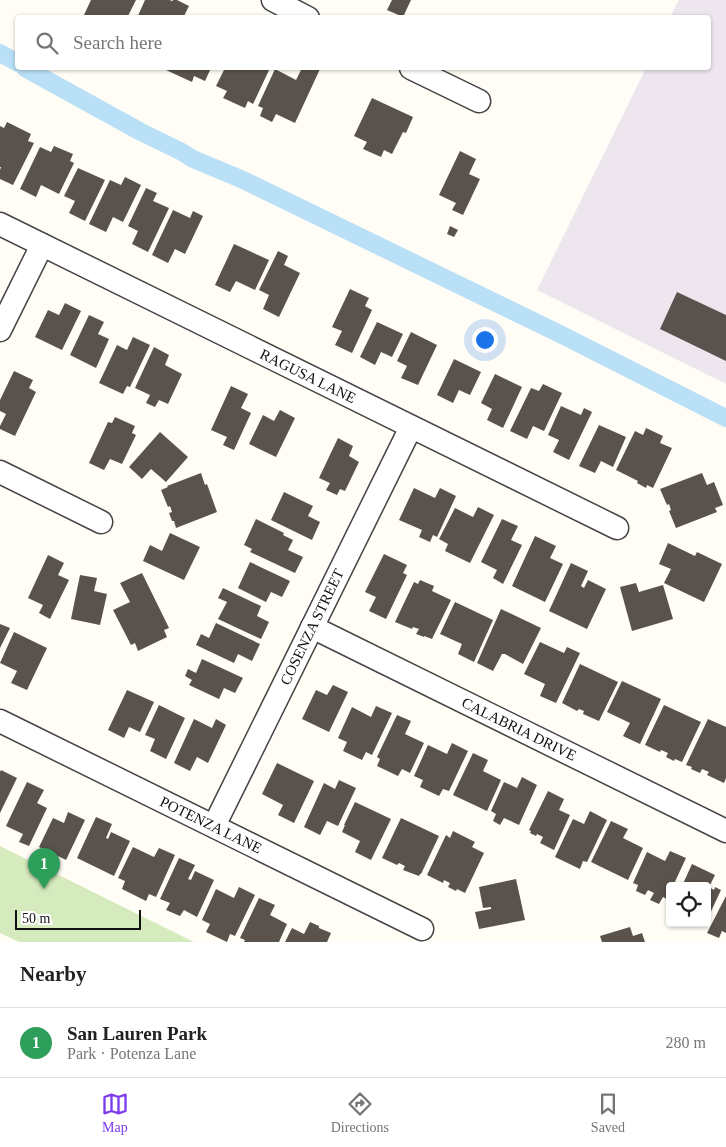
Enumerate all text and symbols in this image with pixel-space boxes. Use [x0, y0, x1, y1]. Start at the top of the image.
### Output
search box [15, 15, 711, 70]
icon: search [33, 29, 61, 57]
text: Search here [73, 32, 162, 53]
your location [472, 327, 498, 353]
street label: RAGUSA LANE [257, 346, 359, 406]
street label: COSENZA STREET [277, 566, 347, 688]
street label: CALABRIA DRIVE [459, 694, 579, 764]
street label: POTENZA LANE [157, 793, 265, 857]
pin: 1 [28, 848, 60, 889]
map controls [666, 882, 711, 927]
button: locate [666, 882, 711, 927]
scale bar [15, 907, 141, 930]
text: 50 m [22, 911, 50, 926]
text: Nearby [20, 962, 87, 986]
text: San Lauren Park [67, 1023, 207, 1044]
text: 1 [32, 1034, 40, 1051]
text: 280 m [666, 1034, 706, 1051]
text: Park · Potenza Lane [67, 1045, 196, 1062]
tab: Map [101, 1090, 129, 1136]
tab: Directions [331, 1090, 389, 1136]
tab: Saved [591, 1090, 625, 1136]

